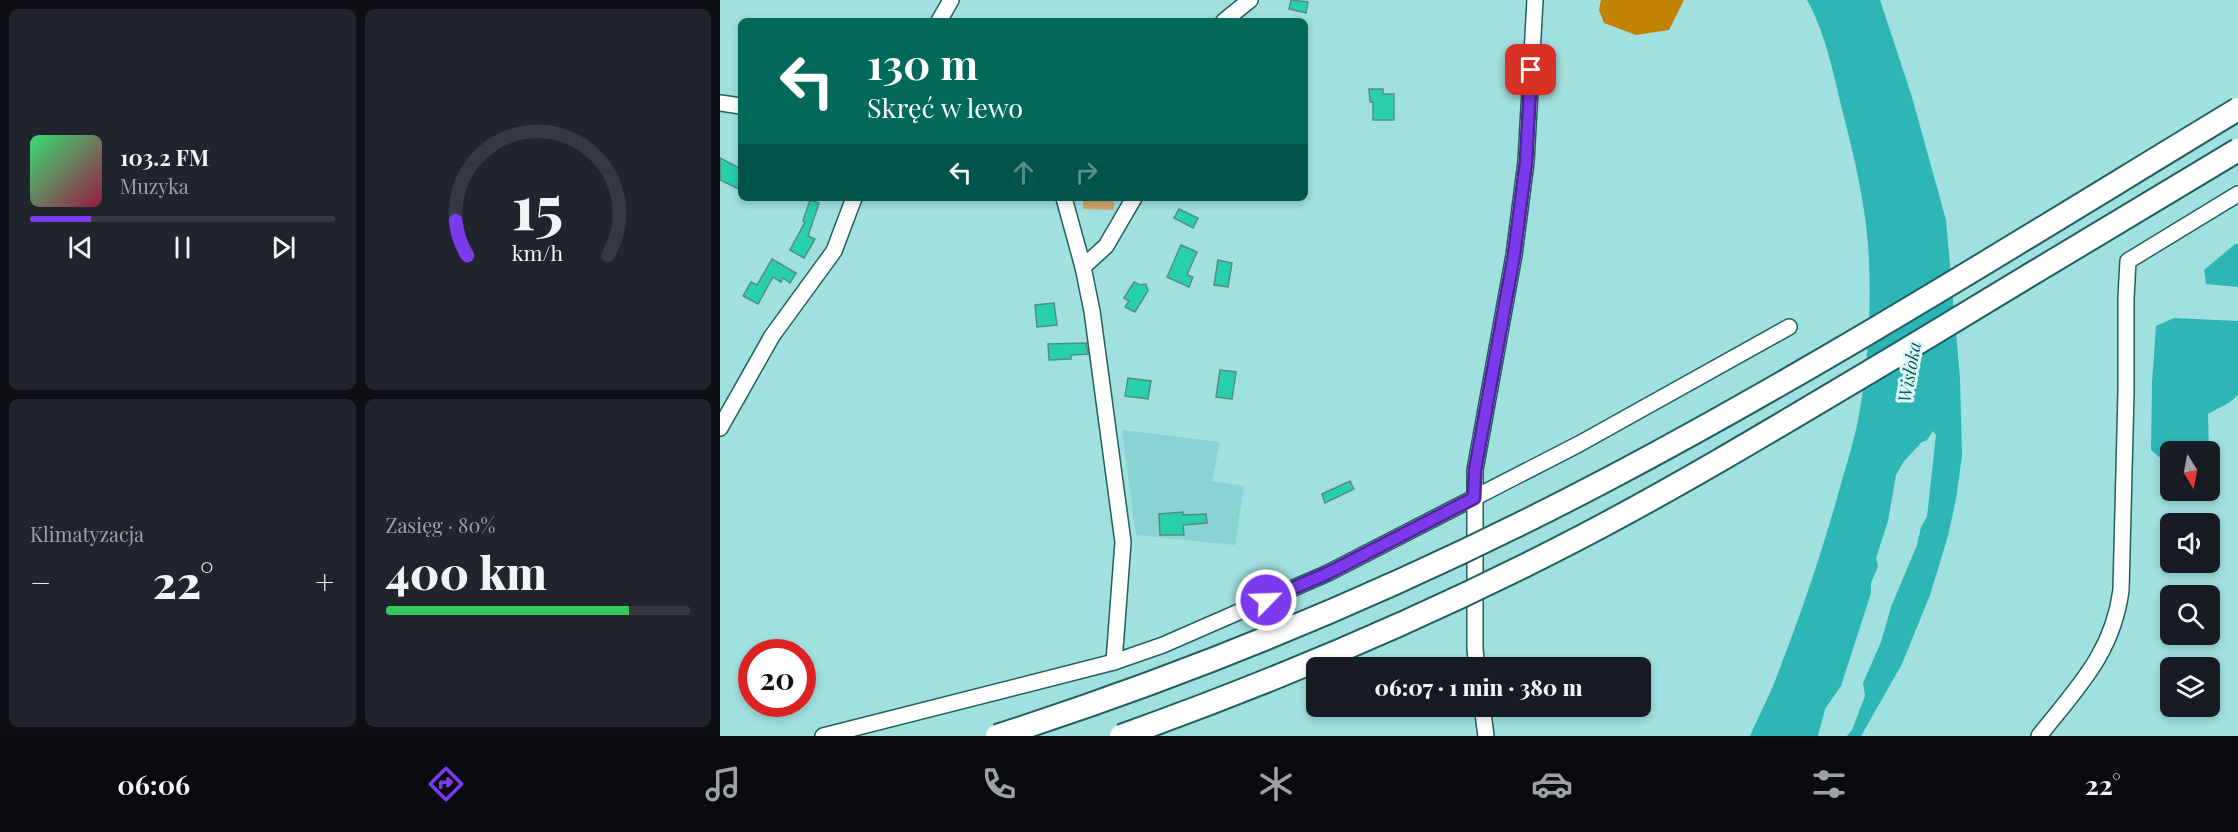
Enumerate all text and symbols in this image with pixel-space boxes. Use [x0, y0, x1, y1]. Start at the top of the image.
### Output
text: 130 m [867, 35, 978, 91]
icon: left [768, 42, 846, 120]
pin [1505, 44, 1556, 95]
icon: arrive [1514, 53, 1547, 86]
text: Skręć w lewo [867, 89, 1023, 125]
text: 103.2 FM [120, 142, 209, 172]
icon: left [944, 156, 977, 189]
icon: ahead [1007, 156, 1040, 189]
icon: right [1070, 156, 1103, 189]
text: 15 [512, 163, 564, 247]
text: Muzyka [120, 172, 189, 199]
icon: previous [64, 231, 97, 264]
icon: pause [166, 231, 199, 264]
icon: next [267, 231, 300, 264]
text: km/h [512, 239, 564, 267]
water label: Wisłoka [1892, 340, 1926, 404]
north arrow [2160, 441, 2220, 501]
map controls [2160, 441, 2220, 717]
text: Zasięg · 80% [386, 511, 495, 538]
button: sound [2160, 513, 2220, 573]
text: Klimatyzacja [30, 520, 144, 547]
text: 400 km [386, 541, 547, 601]
text: 22° [153, 550, 214, 610]
text: − [30, 559, 51, 603]
text: + [315, 559, 334, 603]
position arrow [1234, 568, 1298, 632]
button: search [2160, 585, 2220, 645]
speed limit sign: 20 [738, 639, 816, 717]
button: layers [2160, 657, 2220, 717]
text: 06:07 · 1 min · 380 m [1375, 672, 1582, 702]
icon: directions [425, 763, 467, 805]
icon: music [702, 763, 744, 805]
icon: phone [978, 763, 1020, 805]
icon: climate [1255, 763, 1297, 805]
icon: car [1531, 763, 1573, 805]
icon: filters [1808, 763, 1850, 805]
text: 06:06 [117, 766, 190, 802]
text: 22° [2085, 766, 2121, 802]

